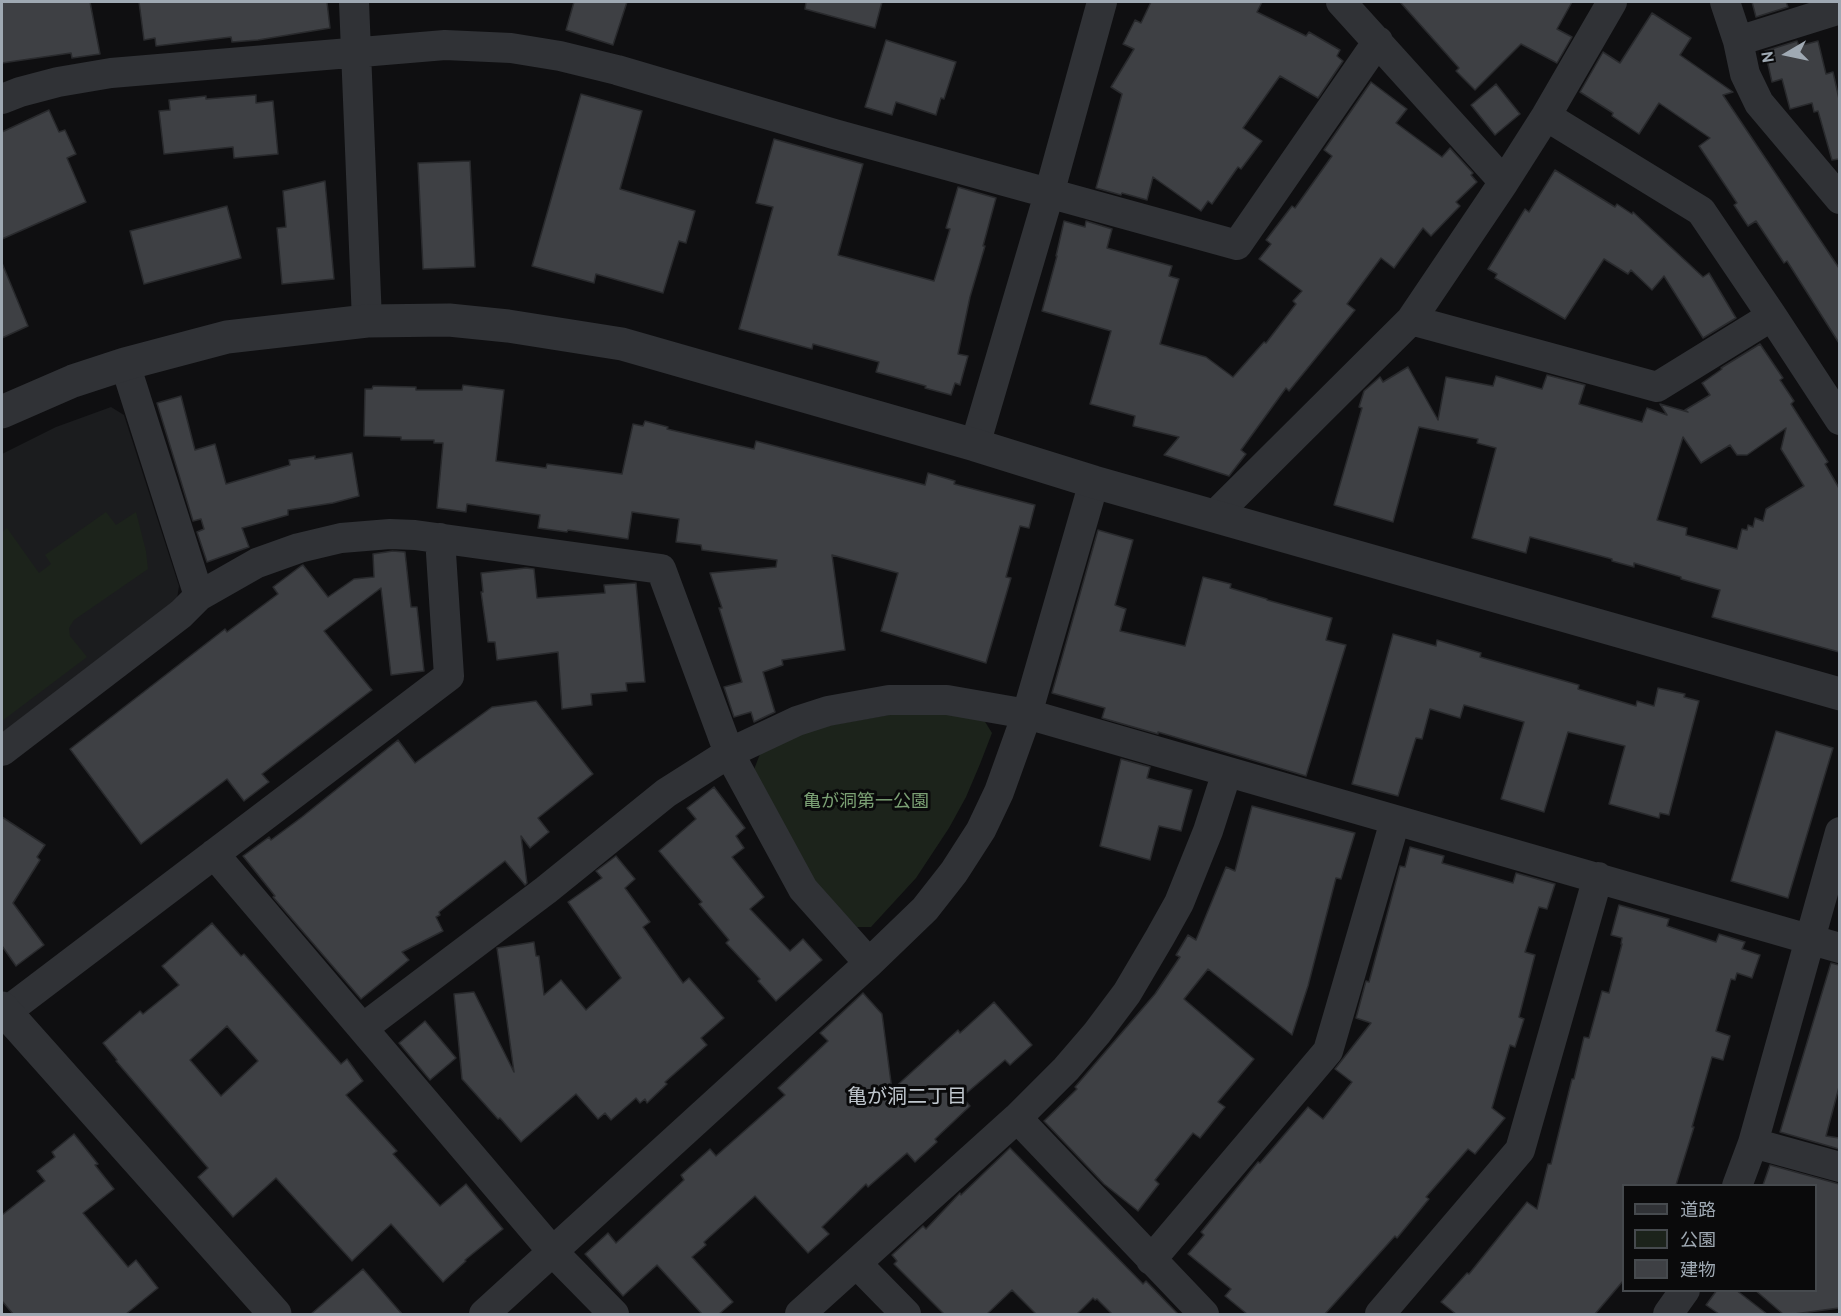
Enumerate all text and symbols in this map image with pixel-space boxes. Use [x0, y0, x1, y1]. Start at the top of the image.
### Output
north arrow [1757, 24, 1817, 84]
text: N [1758, 50, 1780, 64]
park label: 亀が洞第一公園 [803, 792, 929, 814]
district label: 亀が洞二丁目 [847, 1087, 967, 1111]
legend [1622, 1184, 1817, 1292]
text: 道路 [1680, 1200, 1716, 1223]
text: 公園 [1680, 1230, 1716, 1253]
text: 建物 [1680, 1260, 1716, 1283]

